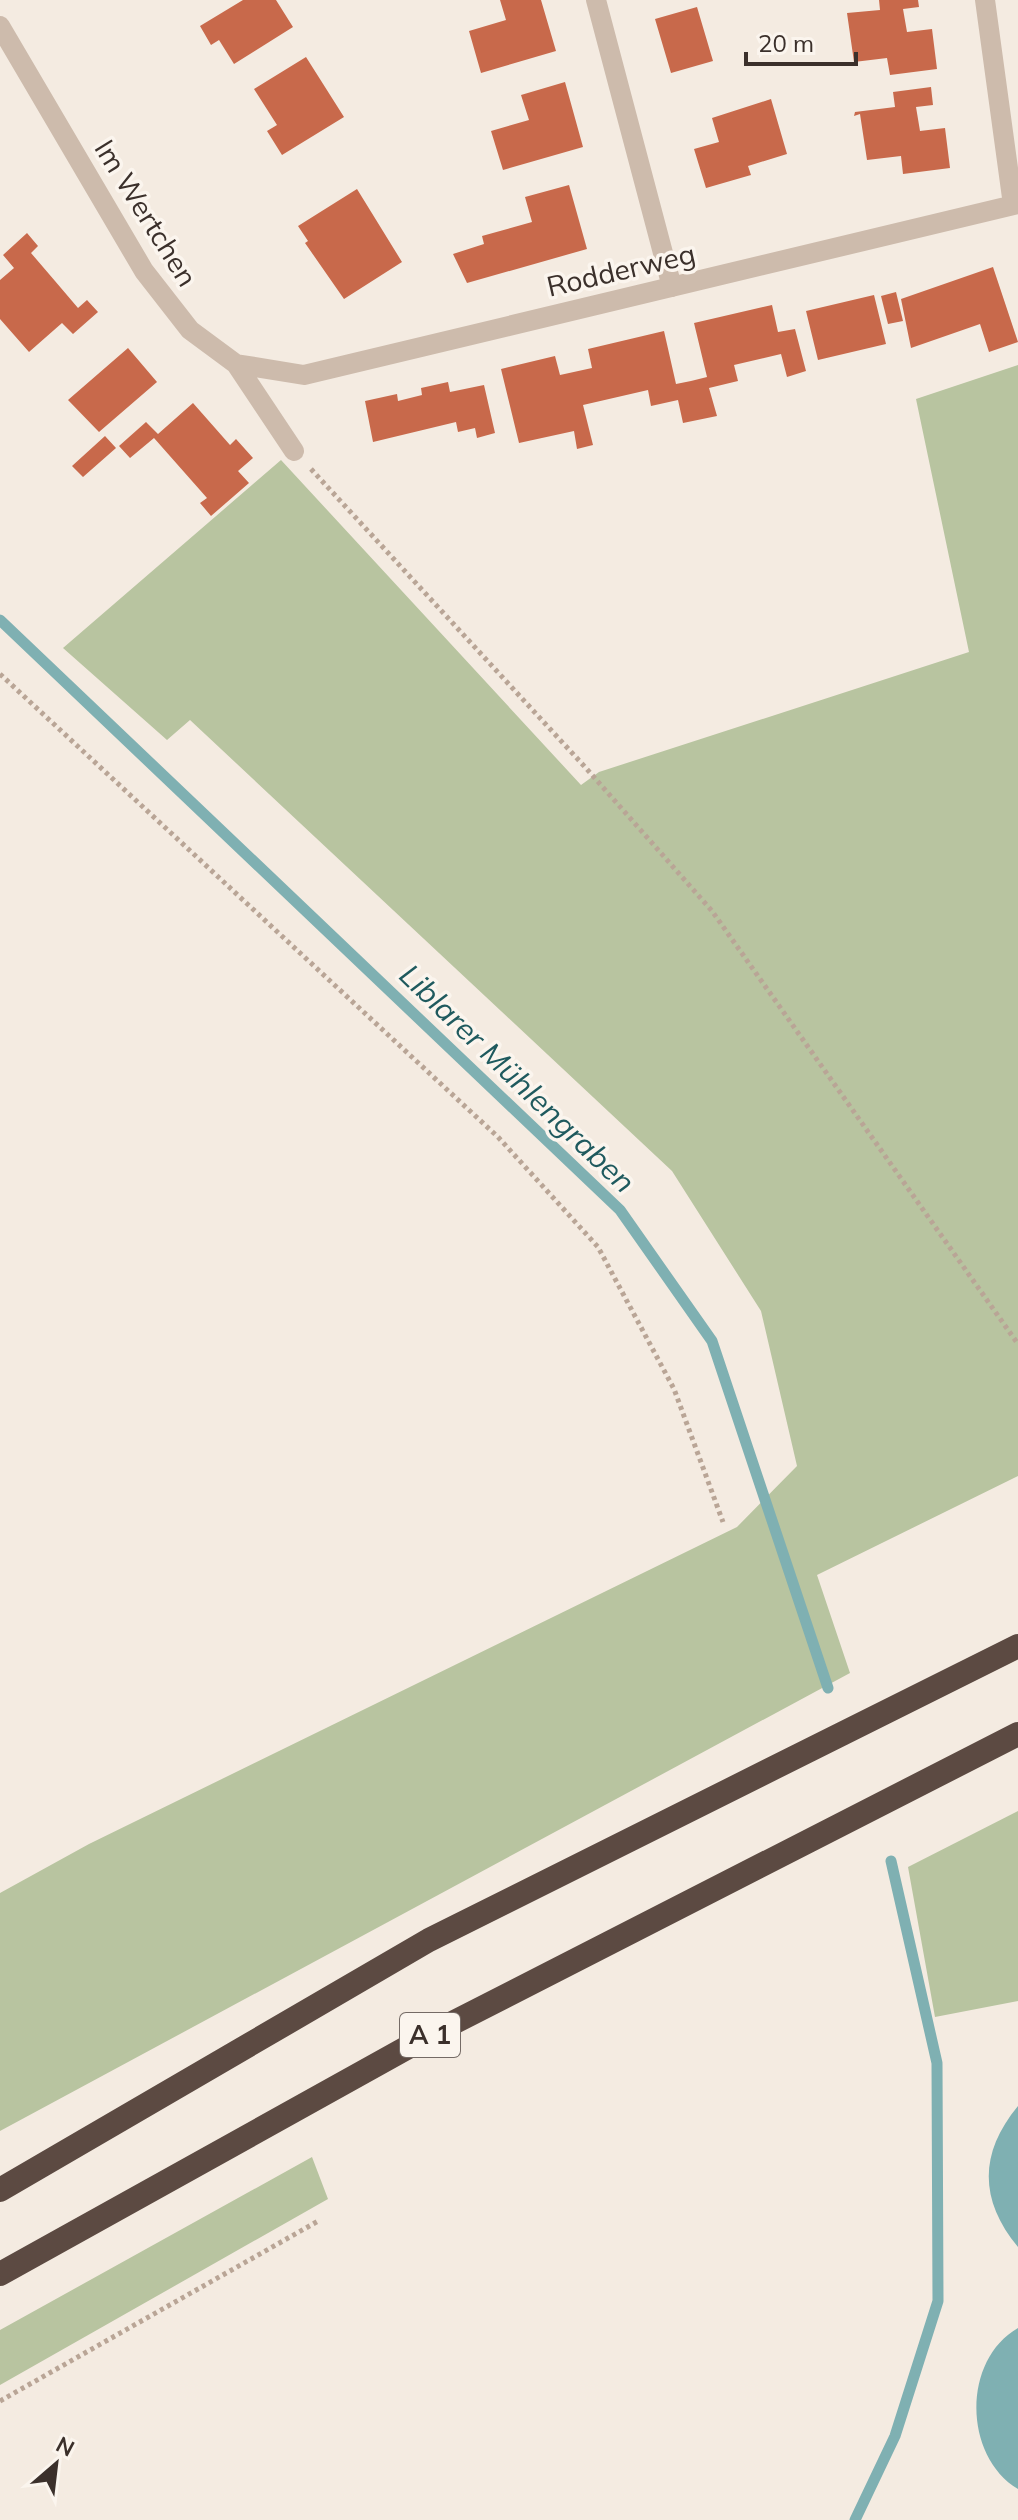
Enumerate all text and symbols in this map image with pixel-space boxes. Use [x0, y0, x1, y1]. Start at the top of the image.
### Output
scale bar [746, 16, 856, 66]
text: 20 m [758, 28, 814, 58]
street label: Im Wertchen [88, 133, 205, 293]
street label: Rodderweg [543, 235, 698, 304]
water label: Liblarer Mühlengraben [392, 956, 643, 1201]
road number: A 1 [400, 2013, 460, 2057]
north arrow [16, 2424, 96, 2504]
text: N [51, 2430, 79, 2463]

